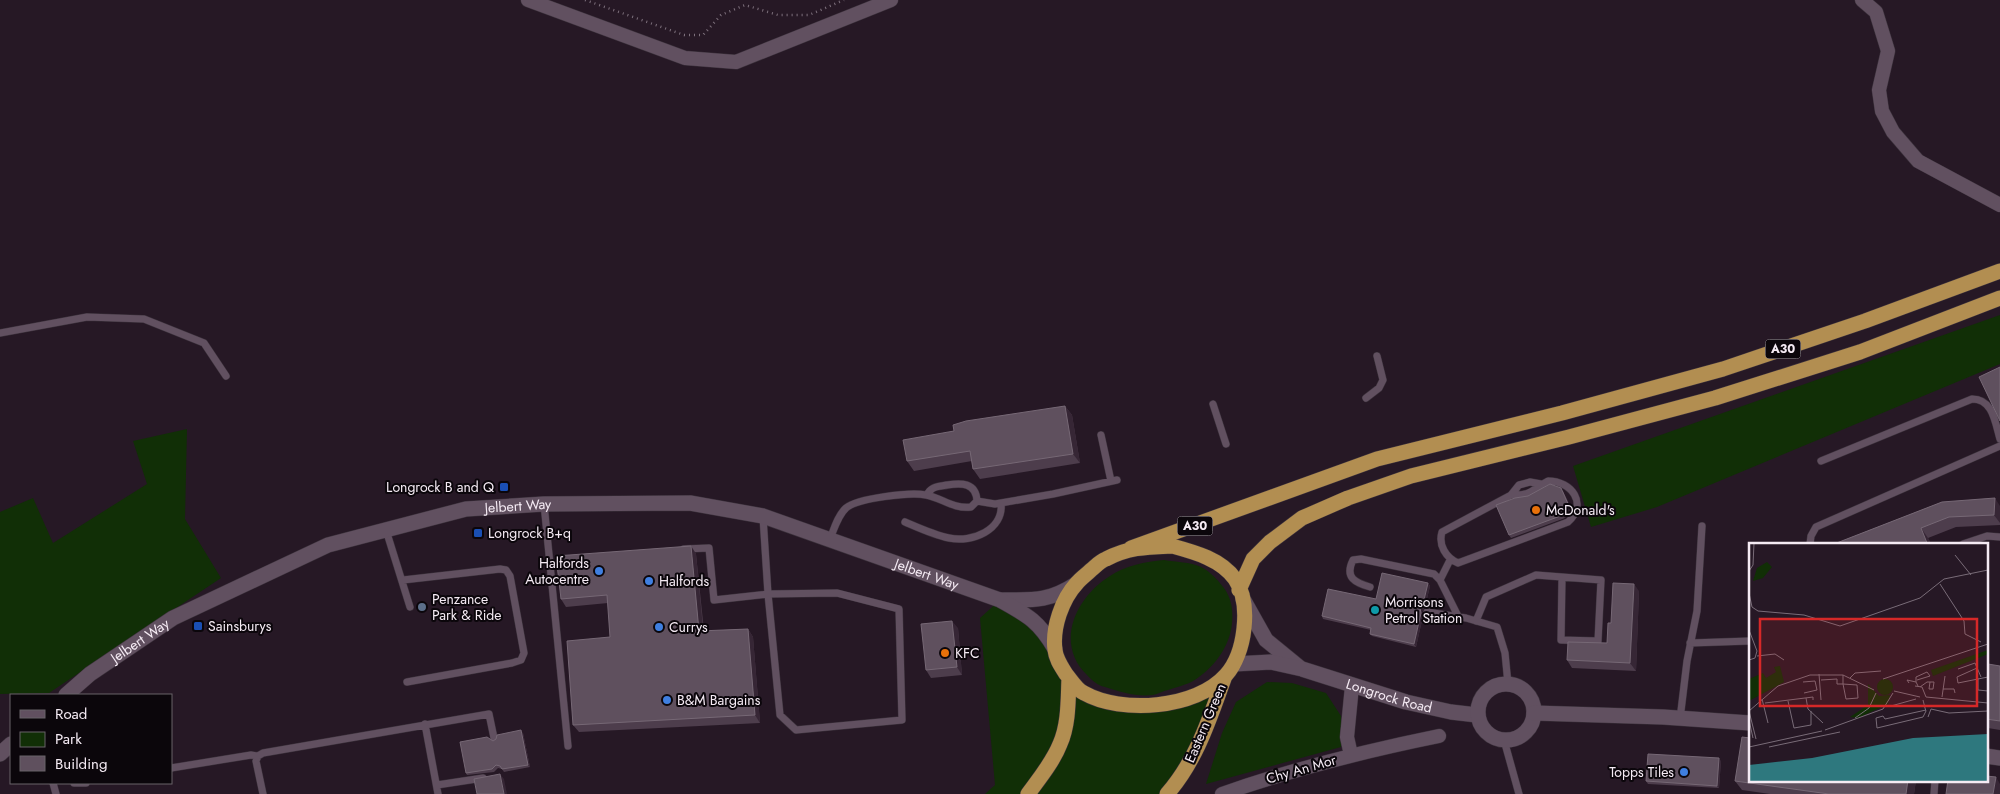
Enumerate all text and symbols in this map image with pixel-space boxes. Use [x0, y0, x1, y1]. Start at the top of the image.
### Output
road number: A30 [1766, 339, 1800, 358]
place label: Longrock B and Q [386, 477, 495, 497]
marker: Longrock B and Q [498, 481, 510, 493]
street label: Jelbert Way [482, 494, 552, 518]
place label: McDonald's [1546, 500, 1615, 520]
marker: McDonald's [1530, 504, 1542, 516]
road number: A30 [1178, 516, 1212, 536]
place label: Longrock B+q [488, 523, 571, 543]
marker: Longrock B+q [472, 527, 484, 539]
inset map [1749, 543, 1988, 782]
place label: Halfords Autocentre [525, 553, 589, 589]
street label: Jelbert Way [890, 553, 962, 595]
marker: Halfords Autocentre [593, 565, 605, 577]
place label: Halfords [659, 571, 709, 591]
marker: Halfords [643, 575, 655, 587]
place label: Penzance Park & Ride [432, 589, 501, 625]
place label: Morrisons Petrol Station [1385, 592, 1462, 628]
marker: Penzance Park & Ride [416, 601, 428, 613]
marker: Morrisons Petrol Station [1369, 604, 1381, 616]
street label: Jelbert Way [105, 613, 174, 668]
place label: Sainsburys [208, 616, 272, 636]
place label: Currys [669, 617, 708, 637]
marker: Sainsburys [192, 620, 204, 632]
marker: Currys [653, 621, 665, 633]
place label: KFC [955, 643, 980, 663]
marker: KFC [939, 647, 951, 659]
street label: Longrock Road [1344, 674, 1434, 718]
street label: Eastern Green [1179, 680, 1231, 766]
place label: B&M Bargains [677, 690, 761, 710]
legend [10, 694, 172, 784]
marker: B&M Bargains [661, 694, 673, 706]
text: Road [55, 703, 87, 725]
text: Park [55, 728, 82, 750]
street label: Chy An Mor [1264, 749, 1338, 789]
text: Building [55, 753, 107, 775]
place label: Topps Tiles [1609, 762, 1674, 782]
marker: Topps Tiles [1678, 766, 1690, 778]

